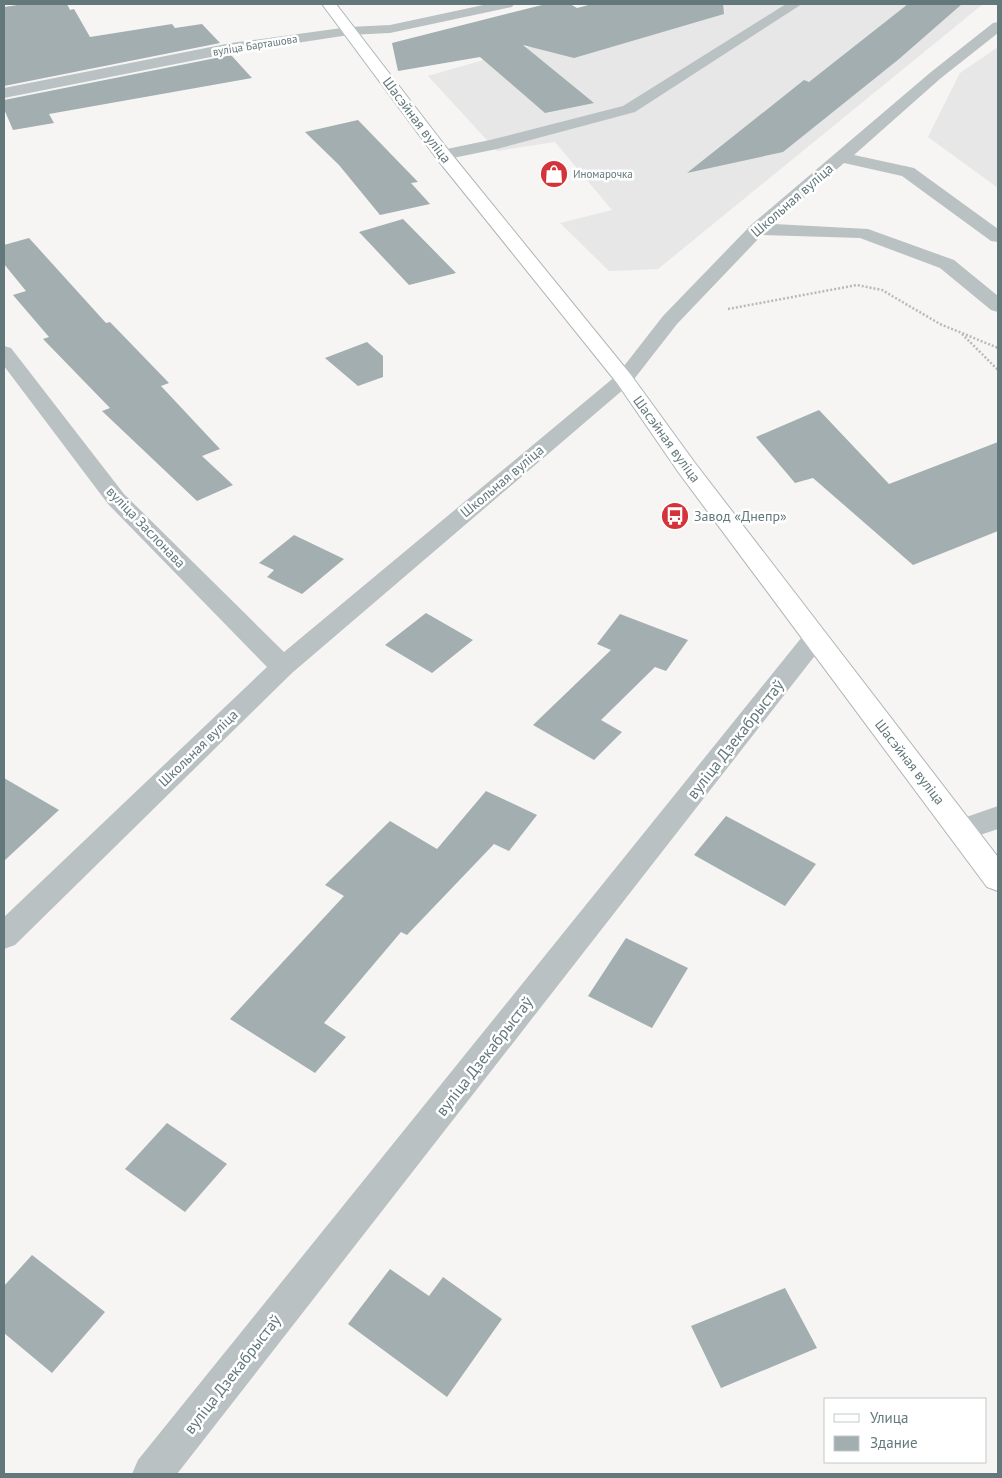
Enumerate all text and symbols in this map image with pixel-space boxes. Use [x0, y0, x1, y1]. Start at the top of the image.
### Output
street label: вуліца Барташова [212, 31, 298, 59]
street label: Шасэйная вуліца [379, 73, 455, 167]
shop icon: Иномарочка [539, 159, 569, 189]
street label: Школьная вуліца [747, 159, 837, 241]
place label: Иномарочка [573, 167, 633, 181]
street label: Шасэйная вуліца [629, 392, 705, 486]
street label: Школьная вуліца [457, 441, 547, 521]
street label: вуліца Заслонава [103, 483, 189, 572]
bus stop icon: Завод «Днепр» [660, 501, 690, 531]
place label: Завод «Днепр» [694, 507, 787, 525]
street label: вуліца Дзекабрыстаў [682, 675, 788, 803]
street label: Школьная вуліца [155, 706, 241, 790]
street label: Шасэйная вуліца [871, 716, 949, 808]
street label: вуліца Дзекабрыстаў [431, 992, 537, 1120]
street label: вуліца Дзекабрыстаў [179, 1310, 285, 1438]
legend [824, 1398, 987, 1463]
text: Улица [870, 1408, 908, 1427]
text: Здание [870, 1433, 918, 1452]

